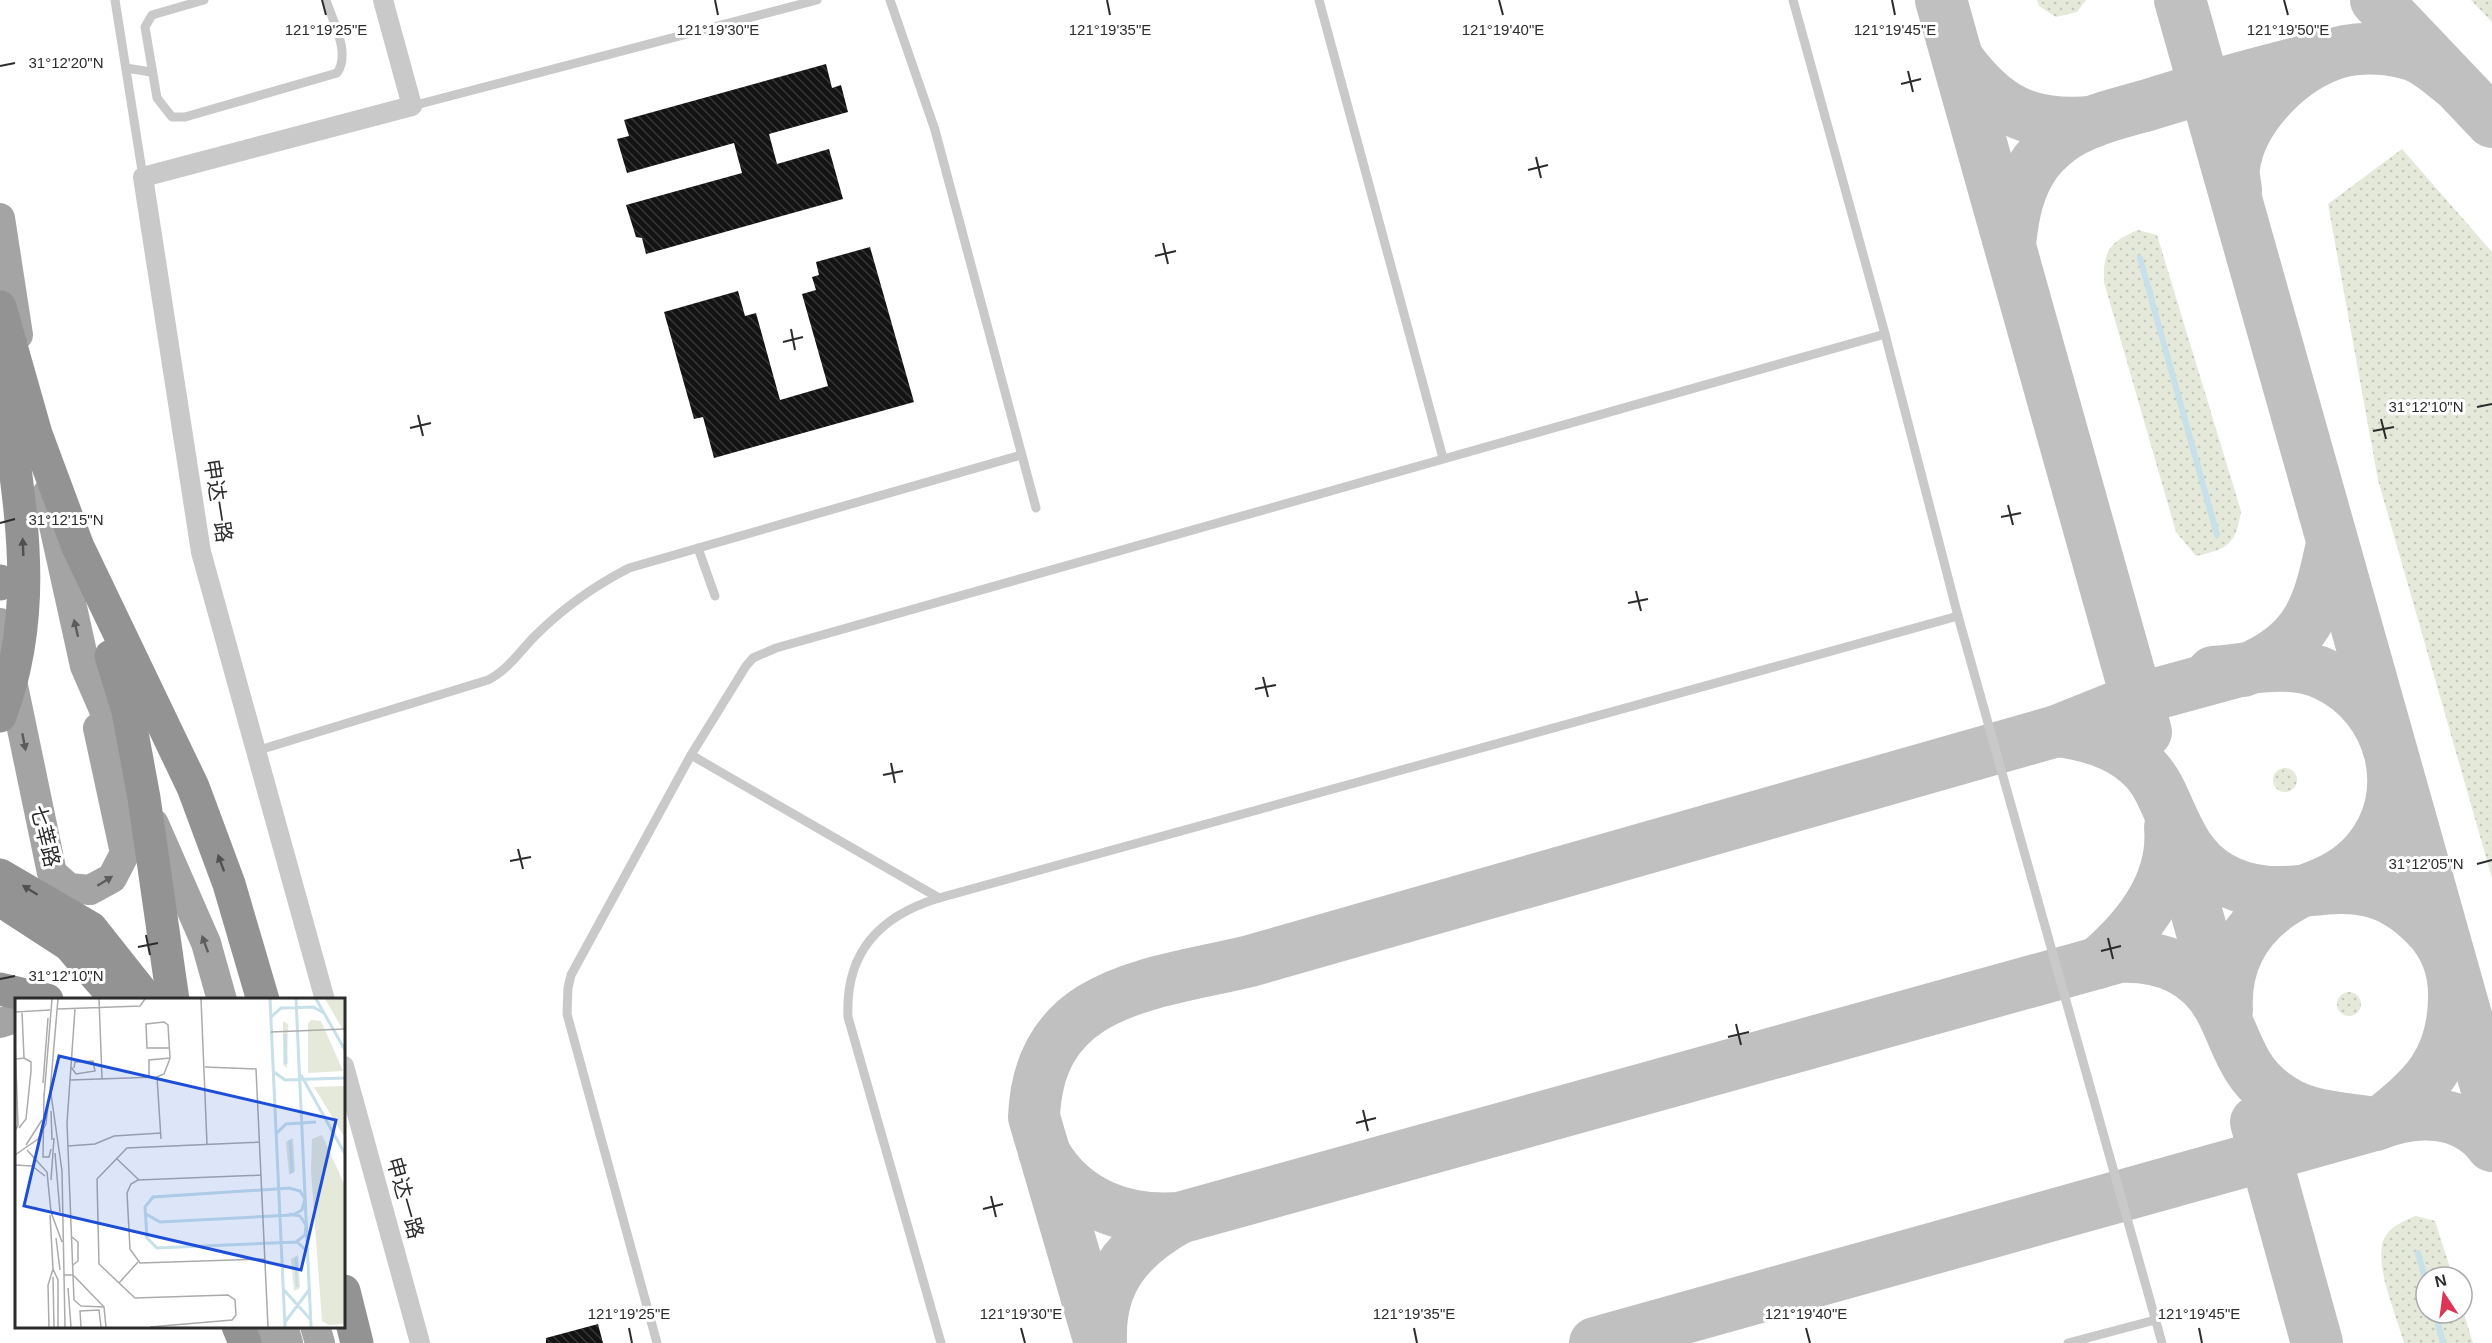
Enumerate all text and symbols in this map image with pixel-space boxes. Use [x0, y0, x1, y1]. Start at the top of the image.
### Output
text: 121°19'25"E [285, 21, 367, 38]
text: 121°19'30"E [677, 21, 759, 38]
text: 121°19'35"E [1069, 21, 1151, 38]
text: 121°19'40"E [1462, 21, 1544, 38]
text: 121°19'45"E [1854, 21, 1936, 38]
text: 121°19'50"E [2247, 21, 2329, 38]
text: 31°12'20"N [28, 54, 104, 71]
text: 31°12'10"N [2388, 398, 2464, 415]
street label: 申达一路 [201, 458, 236, 544]
text: 31°12'15"N [28, 511, 104, 528]
one-way arrow [19, 538, 28, 557]
one-way arrow [71, 618, 81, 637]
one-way arrow [20, 733, 29, 752]
street label: 七莘路 [27, 803, 64, 869]
one-way arrow [216, 854, 226, 872]
text: 31°12'05"N [2388, 855, 2464, 872]
one-way arrow [97, 876, 113, 887]
one-way arrow [22, 885, 38, 896]
one-way arrow [200, 934, 210, 952]
text: 31°12'10"N [28, 967, 104, 984]
inset map [15, 998, 345, 1328]
street label: 申达一路 [383, 1154, 428, 1241]
north arrow [2414, 1265, 2474, 1325]
text: N [2433, 1271, 2448, 1290]
text: 121°19'25"E [588, 1305, 670, 1322]
text: 121°19'30"E [980, 1305, 1062, 1322]
text: 121°19'35"E [1373, 1305, 1455, 1322]
text: 121°19'40"E [1765, 1305, 1847, 1322]
text: 121°19'45"E [2158, 1305, 2240, 1322]

